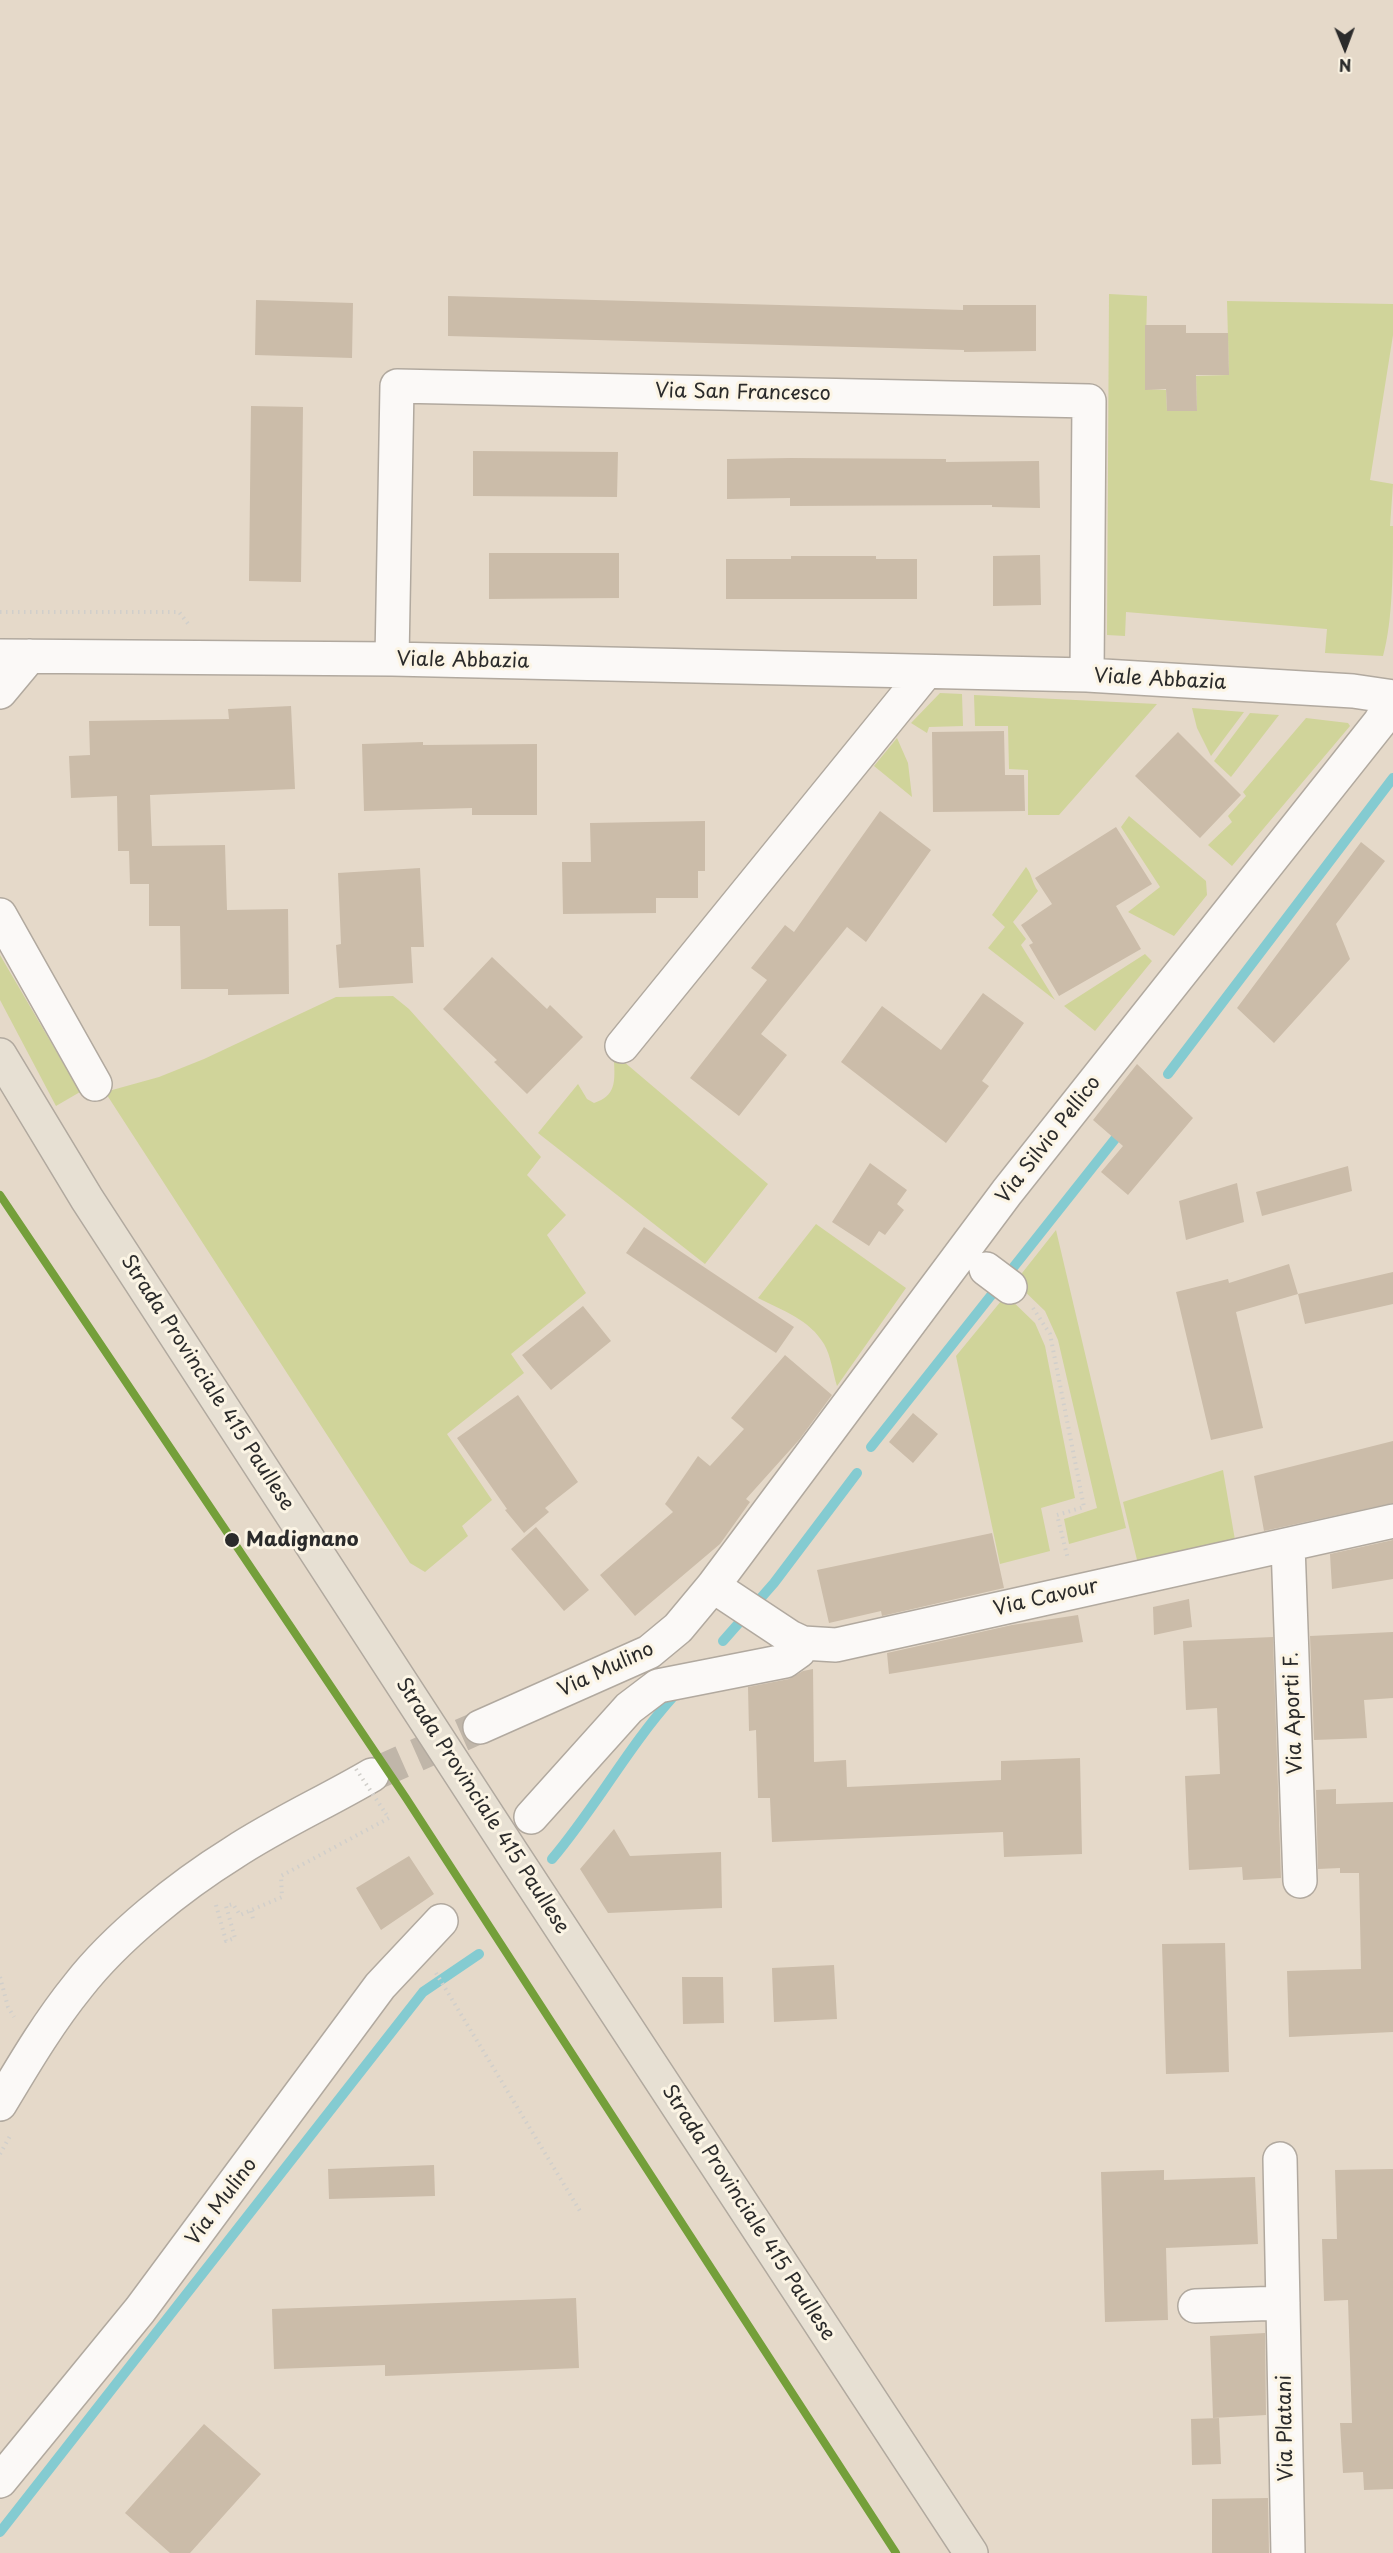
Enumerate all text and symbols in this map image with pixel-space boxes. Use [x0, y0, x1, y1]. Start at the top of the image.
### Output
north arrow [1315, 18, 1375, 78]
text: N [1339, 54, 1352, 78]
street label: Via San Francesco [655, 379, 831, 407]
street label: Viale Abbazia [396, 648, 530, 674]
street label: Viale Abbazia [1093, 665, 1227, 695]
street label: Via Silvio Pellico [992, 1071, 1106, 1209]
street label: Strada Provinciale 415 Paullese [115, 1251, 299, 1515]
place label: Madignano [246, 1528, 358, 1552]
marker: Madignano [223, 1531, 241, 1549]
street label: Via Cavour [991, 1574, 1101, 1622]
street label: Via Mulino [554, 1637, 658, 1703]
street label: Via Aporti F. [1280, 1651, 1308, 1775]
street label: Strada Provinciale 415 Paullese [390, 1674, 574, 1938]
street label: Strada Provinciale 415 Paullese [656, 2081, 840, 2345]
street label: Via Mulino [181, 2154, 263, 2250]
street label: Via Platani [1273, 2375, 1299, 2481]

